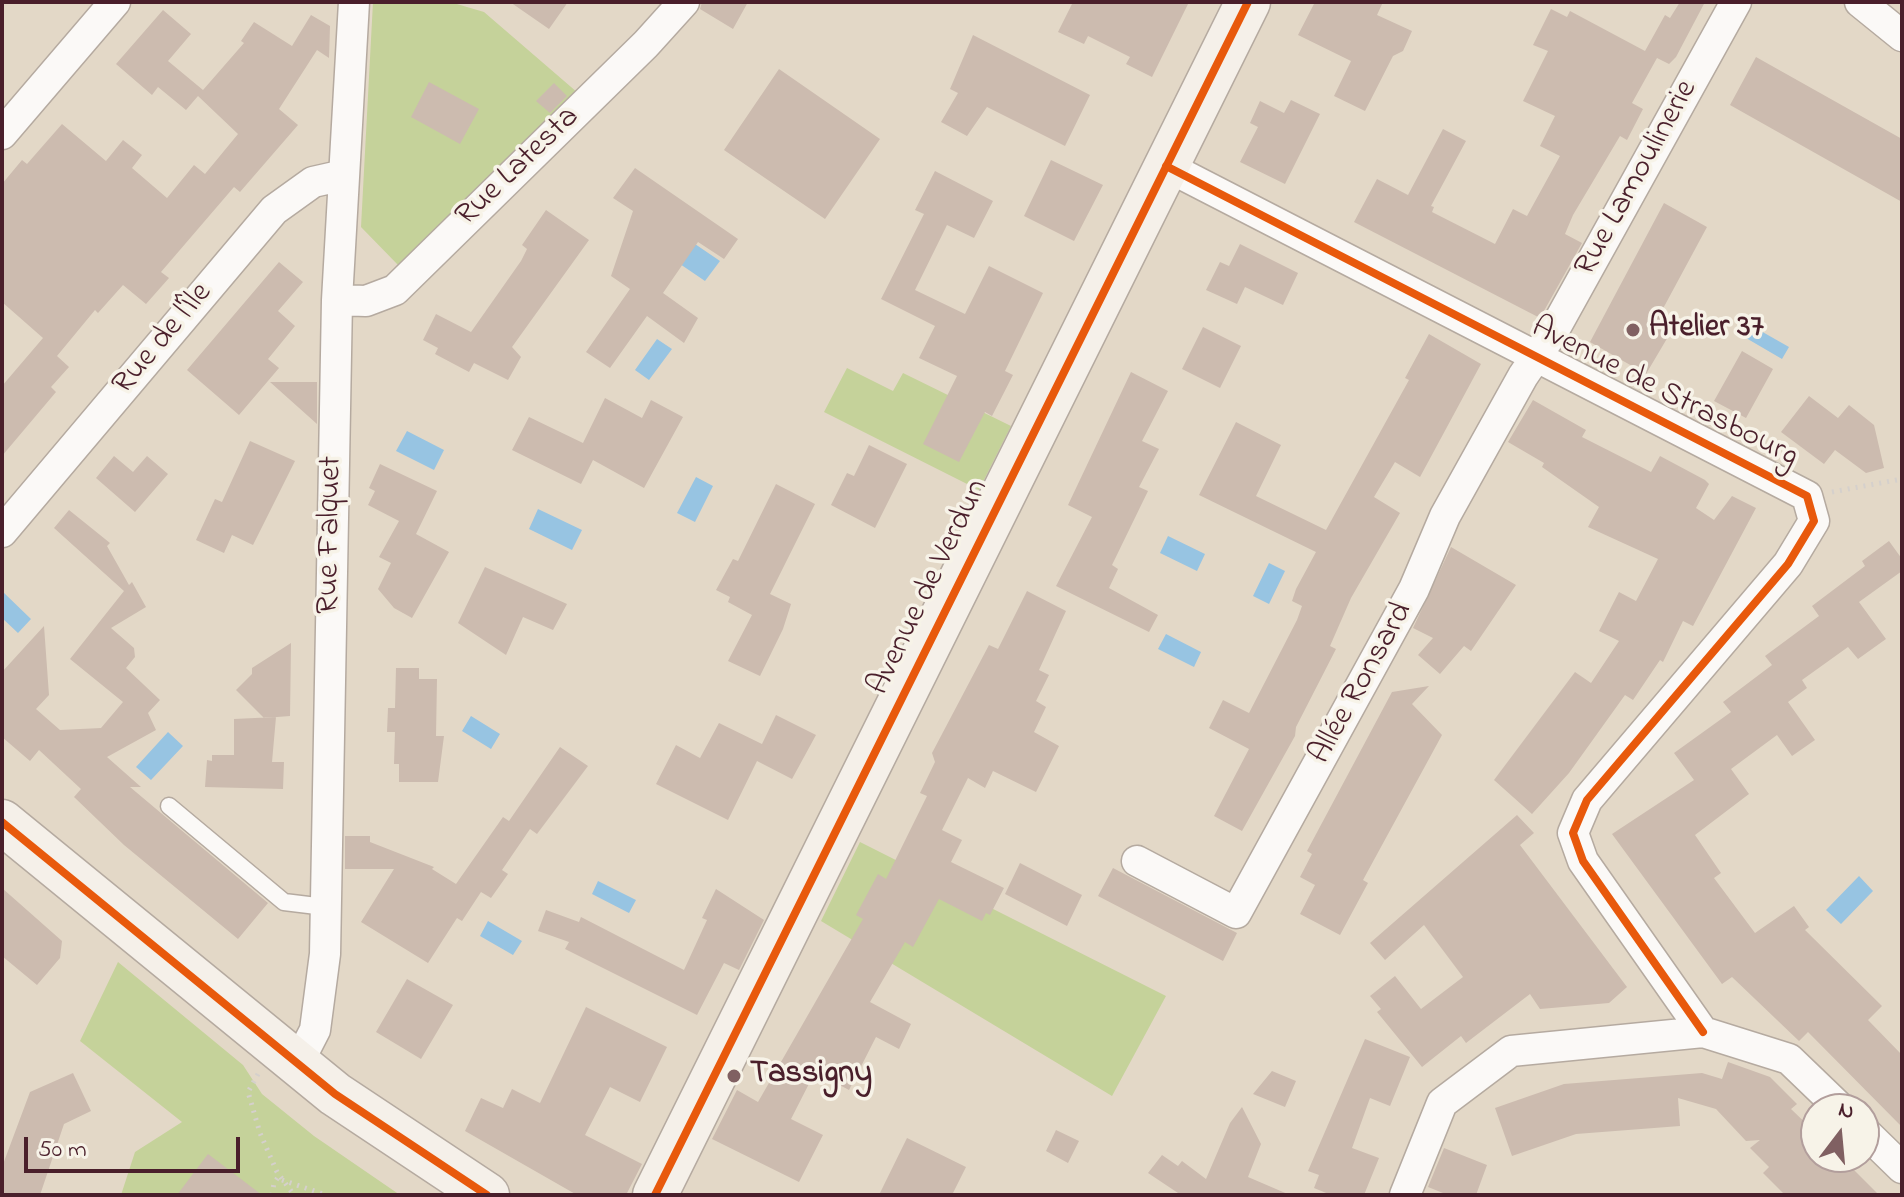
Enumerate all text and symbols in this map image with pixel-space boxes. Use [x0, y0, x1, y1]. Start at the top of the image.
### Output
street label: Rue Lamoulinerie [1568, 74, 1708, 284]
street label: Rue Latesta [449, 100, 589, 236]
street label: Rue de l'Île [106, 276, 222, 404]
street label: Avenue de Strasbourg [1524, 310, 1804, 478]
place label: Atelier 37 [1649, 311, 1764, 349]
marker: Atelier 37 [1624, 321, 1642, 339]
street label: Rue Falquet [311, 456, 353, 614]
street label: Avenue de Verdun [861, 474, 999, 702]
street label: Allée Ronsard [1303, 597, 1423, 771]
place label: Tassigny [750, 1057, 872, 1095]
marker: Tassigny [725, 1067, 743, 1085]
north arrow [1800, 1093, 1880, 1173]
text: N [1835, 1094, 1858, 1129]
scale bar [28, 1121, 244, 1171]
text: 50 m [38, 1133, 87, 1168]

